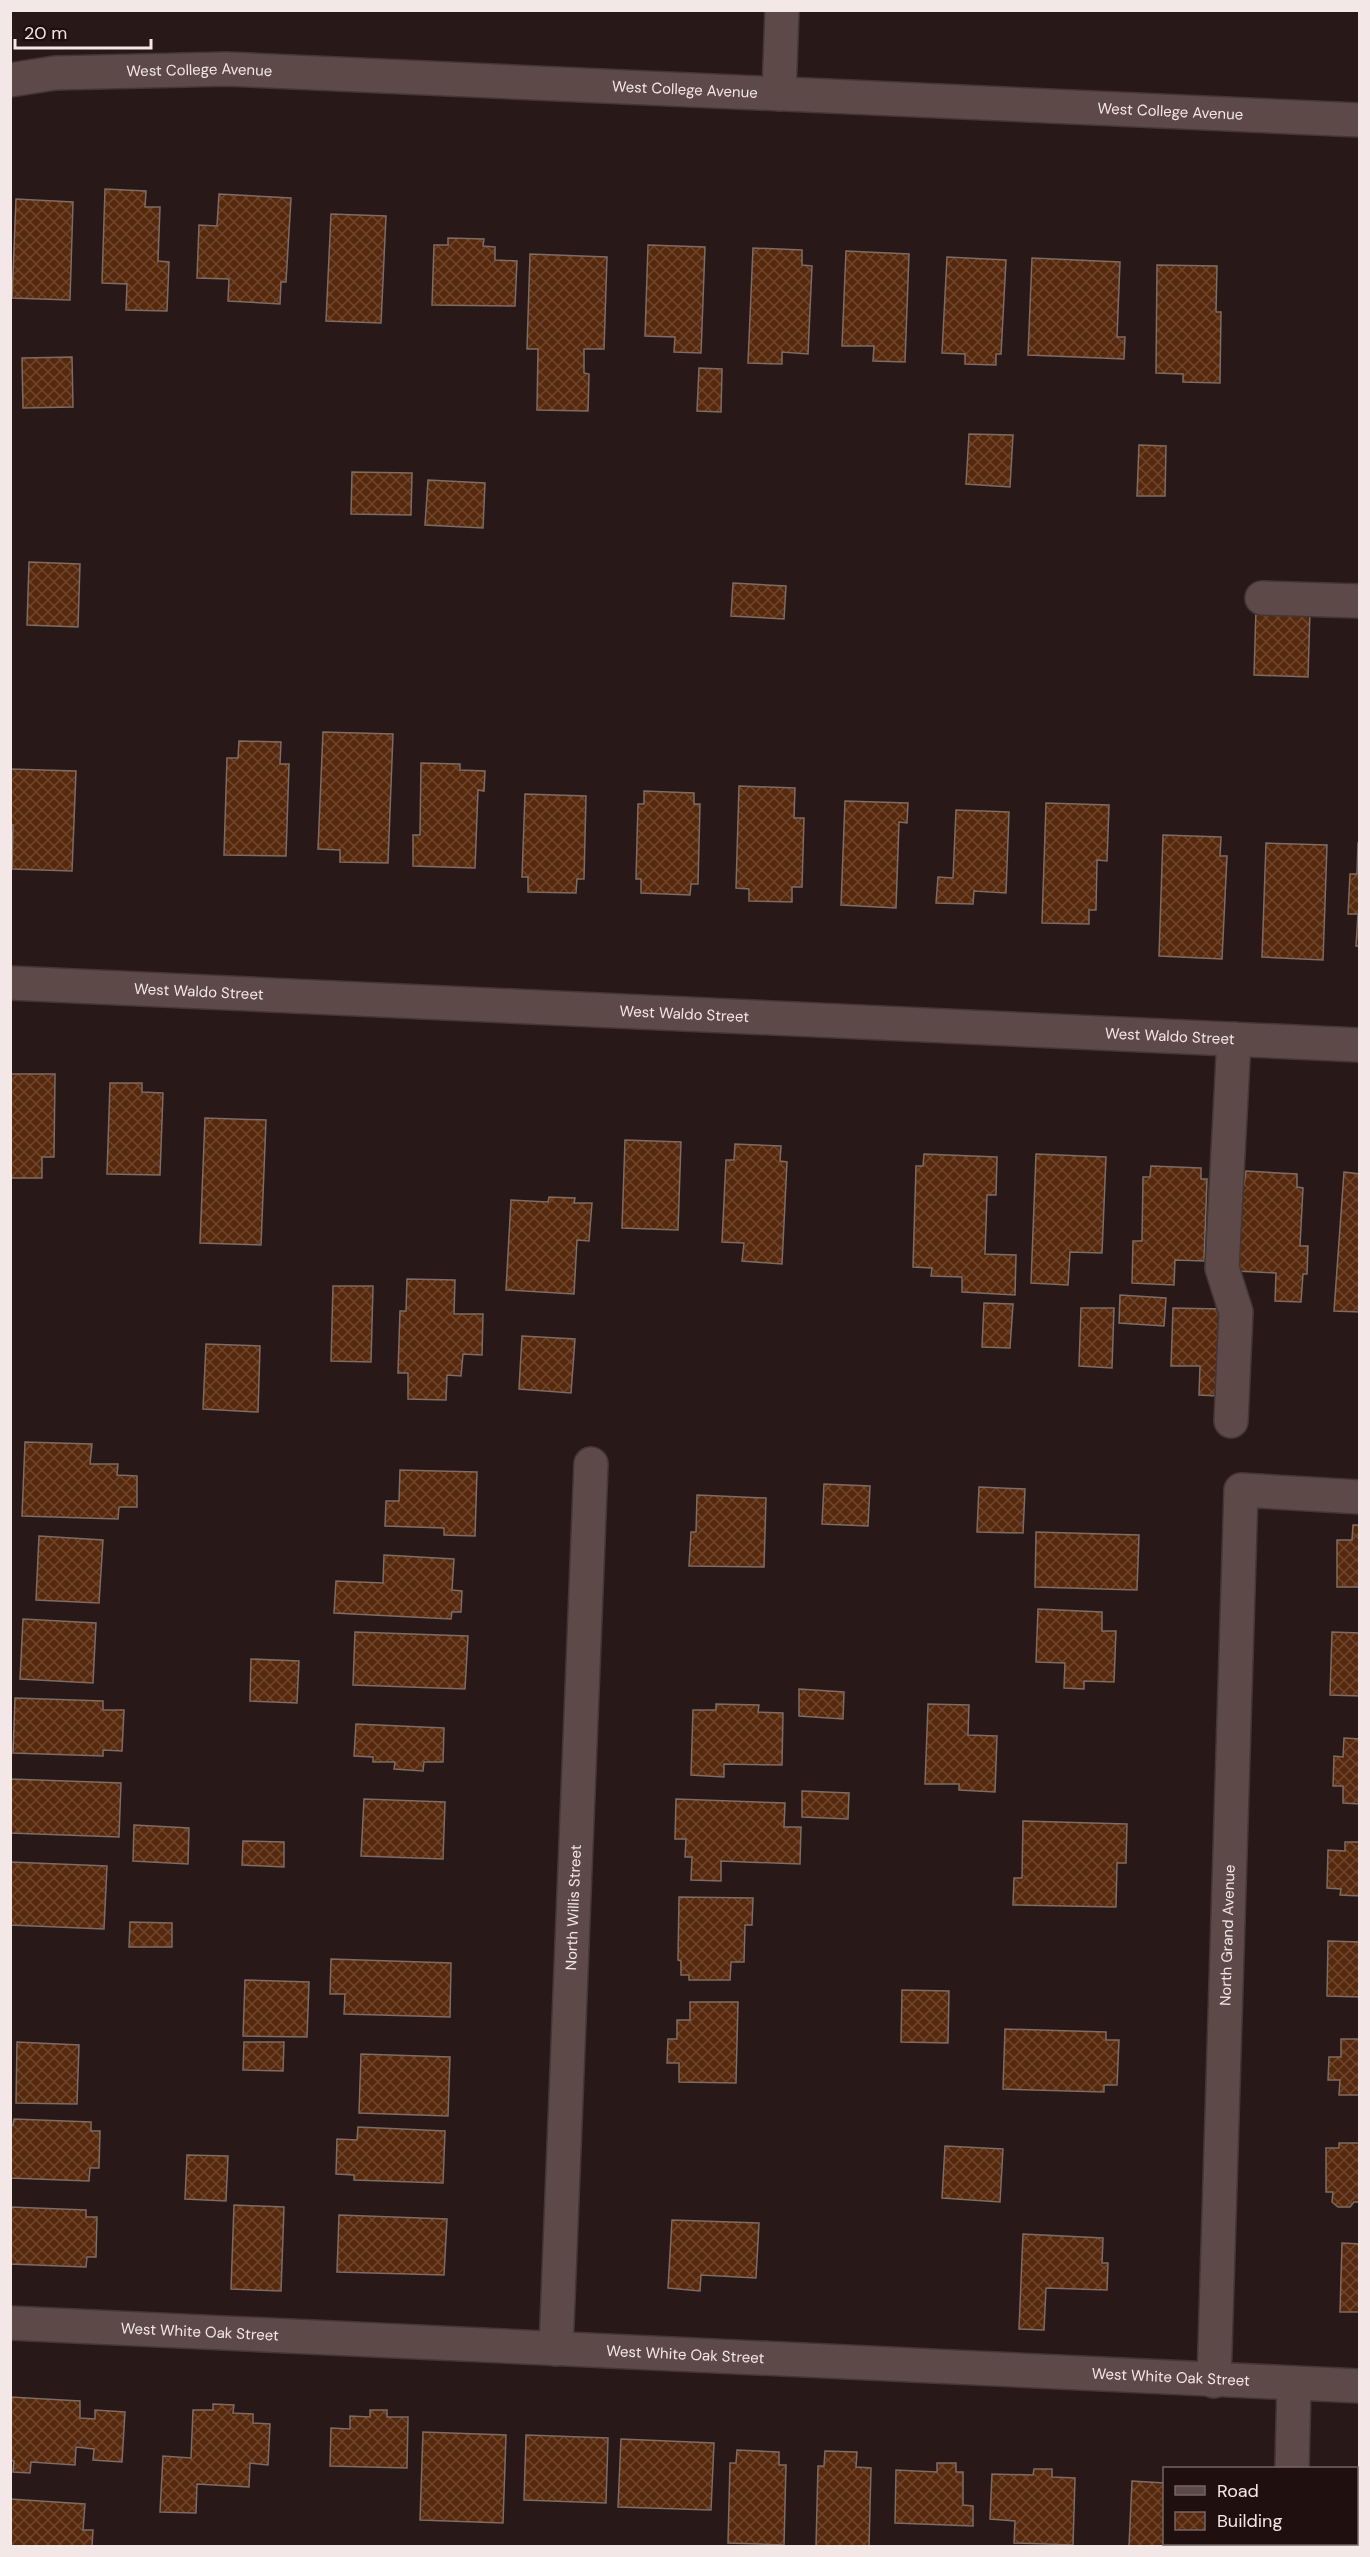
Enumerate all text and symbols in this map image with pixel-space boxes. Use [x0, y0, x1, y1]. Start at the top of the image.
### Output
scale bar [15, 12, 152, 50]
text: 20 m [24, 21, 67, 45]
street label: West College Avenue [126, 59, 273, 81]
street label: West College Avenue [612, 76, 758, 103]
street label: West College Avenue [1097, 98, 1244, 125]
street label: West Waldo Street [134, 979, 264, 1005]
street label: West Waldo Street [619, 1001, 750, 1027]
street label: West Waldo Street [1105, 1023, 1235, 1049]
street label: North Willis Street [561, 1844, 586, 1971]
street label: North Grand Avenue [1215, 1864, 1240, 2006]
street label: West White Oak Street [120, 2318, 279, 2346]
street label: West White Oak Street [606, 2341, 765, 2368]
street label: West White Oak Street [1091, 2363, 1250, 2391]
legend [1163, 2467, 1358, 2545]
text: Road [1217, 2479, 1259, 2503]
text: Building [1217, 2509, 1282, 2533]

